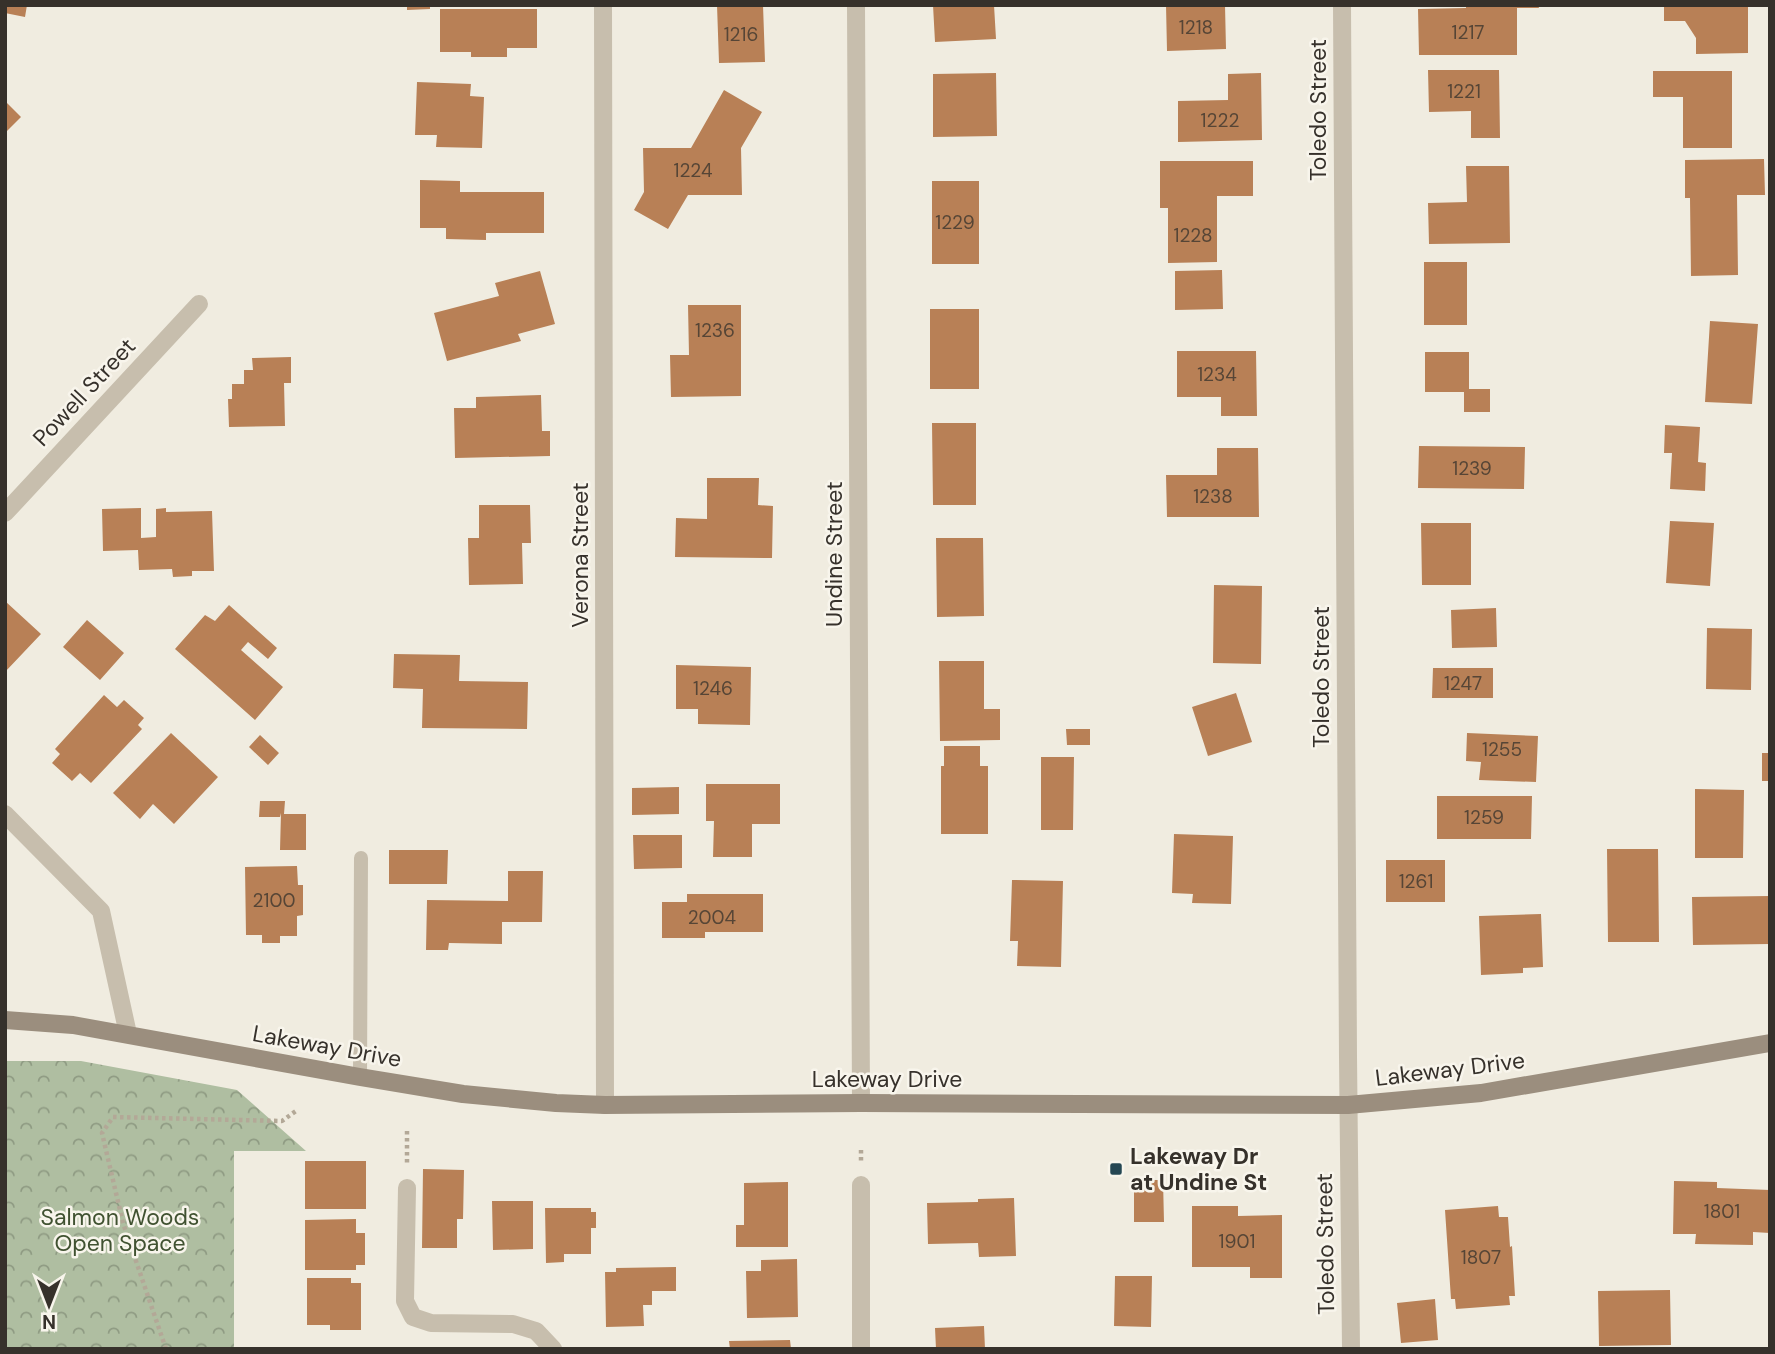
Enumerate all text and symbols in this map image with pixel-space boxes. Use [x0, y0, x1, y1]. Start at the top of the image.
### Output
house number: 1218 [1179, 15, 1213, 40]
house number: 1217 [1452, 20, 1484, 45]
house number: 1216 [724, 22, 758, 47]
street label: Toledo Street [1303, 39, 1333, 181]
house number: 1221 [1447, 79, 1481, 104]
house number: 1222 [1201, 108, 1239, 133]
house number: 1224 [673, 158, 713, 183]
house number: 1229 [935, 210, 975, 235]
house number: 1228 [1173, 223, 1213, 248]
house number: 1236 [695, 318, 735, 343]
street label: Powell Street [26, 331, 142, 453]
house number: 1234 [1197, 362, 1237, 387]
house number: 1239 [1452, 456, 1492, 481]
street label: Undine Street [819, 481, 849, 627]
street label: Verona Street [565, 482, 595, 628]
house number: 1238 [1193, 484, 1233, 509]
street label: Toledo Street [1306, 606, 1336, 748]
house number: 1247 [1444, 671, 1482, 696]
house number: 1246 [693, 676, 733, 701]
house number: 1255 [1482, 737, 1522, 762]
house number: 1259 [1464, 805, 1504, 830]
house number: 1261 [1399, 869, 1433, 894]
house number: 2100 [253, 888, 295, 913]
house number: 2004 [688, 905, 736, 930]
street label: Lakeway Drive [250, 1018, 404, 1074]
street label: Lakeway Drive [1373, 1045, 1527, 1093]
street label: Lakeway Drive [812, 1064, 962, 1094]
place label: Lakeway Dr at Undine St [1130, 1141, 1267, 1197]
marker: Lakeway Dr at Undine St [1108, 1161, 1124, 1177]
street label: Toledo Street [1309, 1173, 1341, 1315]
house number: 1801 [1704, 1199, 1740, 1224]
park label: Salmon Woods Open Space [41, 1202, 199, 1258]
house number: 1901 [1219, 1229, 1255, 1254]
house number: 1807 [1461, 1245, 1501, 1270]
north arrow [14, 1270, 84, 1340]
text: N [42, 1309, 56, 1334]

